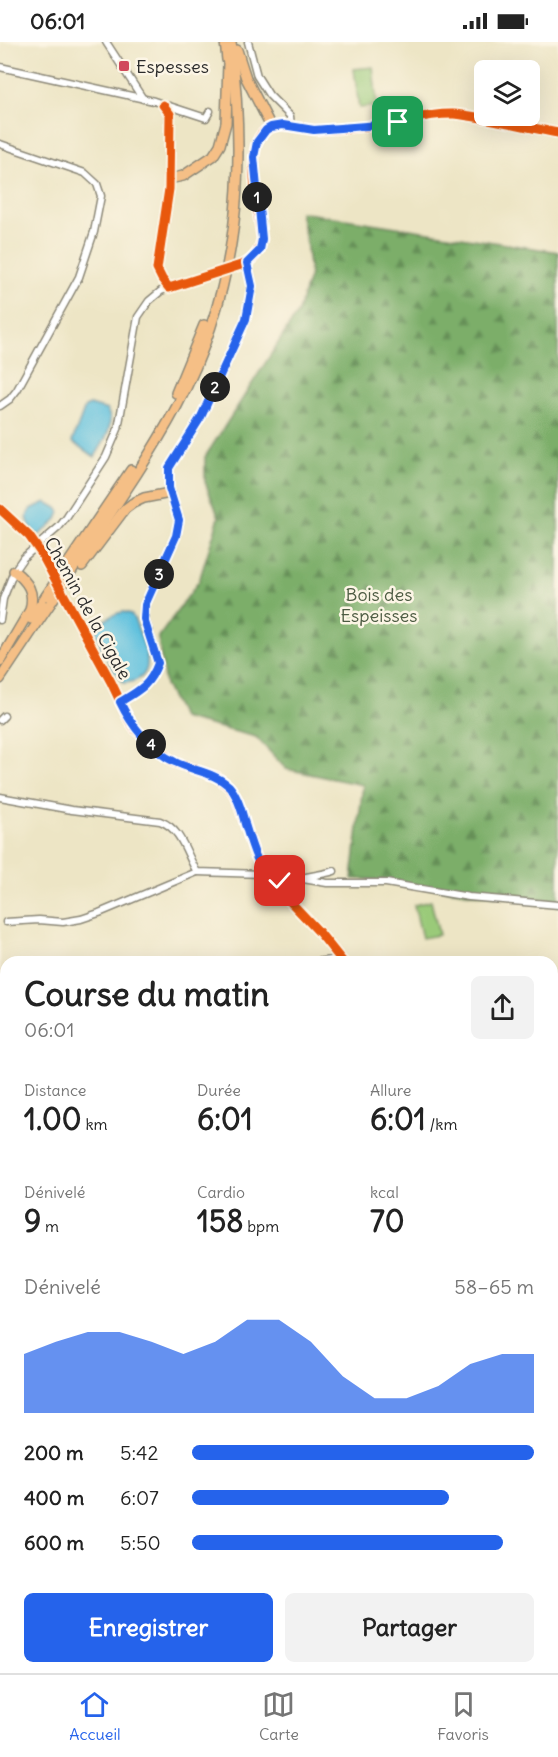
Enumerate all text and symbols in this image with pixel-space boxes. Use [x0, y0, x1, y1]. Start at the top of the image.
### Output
text: 06:01 [30, 7, 85, 35]
place label: Espesses [136, 55, 209, 78]
marker: Espesses [117, 59, 131, 73]
map controls [474, 60, 540, 126]
button: layers [474, 60, 540, 126]
pin [372, 96, 423, 147]
icon: arrive [381, 105, 414, 138]
pin: 1 [242, 182, 272, 212]
text: 1 [254, 187, 260, 207]
pin: 2 [200, 372, 230, 402]
text: 2 [211, 377, 219, 397]
street label: Chemin de la Cigale [39, 533, 137, 683]
pin: 3 [144, 559, 174, 589]
text: 3 [154, 564, 164, 584]
park label: Bois des Espeisses [340, 583, 418, 627]
pin: 4 [136, 729, 166, 759]
text: 4 [146, 734, 156, 754]
pin [254, 855, 305, 906]
icon: check [263, 864, 296, 897]
text: Course du matin [24, 973, 269, 1015]
button: share [471, 976, 534, 1039]
text: 06:01 [24, 1017, 74, 1042]
text: Distance [24, 1080, 86, 1100]
text: Durée [197, 1080, 241, 1100]
text: Allure [370, 1080, 411, 1100]
text: 1.00 [24, 1100, 82, 1138]
text: 6:01 [197, 1100, 253, 1138]
text: 6:01 [370, 1100, 426, 1138]
text: km [82, 1114, 108, 1134]
text: /km [426, 1114, 458, 1134]
text: Dénivelé [24, 1182, 85, 1202]
text: Cardio [197, 1182, 245, 1202]
text: kcal [370, 1182, 399, 1202]
text: 9 [24, 1202, 41, 1240]
text: 158 [197, 1202, 243, 1240]
text: 70 [370, 1202, 404, 1240]
text: m [41, 1216, 59, 1236]
text: bpm [243, 1216, 279, 1236]
text: Dénivelé [24, 1274, 101, 1299]
text: 58–65 m [454, 1274, 534, 1299]
text: 200 m [24, 1440, 84, 1465]
text: 5:42 [120, 1440, 159, 1465]
text: 400 m [24, 1485, 84, 1510]
text: 6:07 [120, 1485, 159, 1510]
text: 600 m [24, 1530, 84, 1555]
text: 5:50 [120, 1530, 161, 1555]
button: Enregistrer [24, 1593, 273, 1662]
button: Partager [285, 1593, 534, 1662]
tab: Accueil [69, 1688, 121, 1744]
tab: Carte [259, 1688, 299, 1744]
tab: Favoris [437, 1688, 489, 1744]

